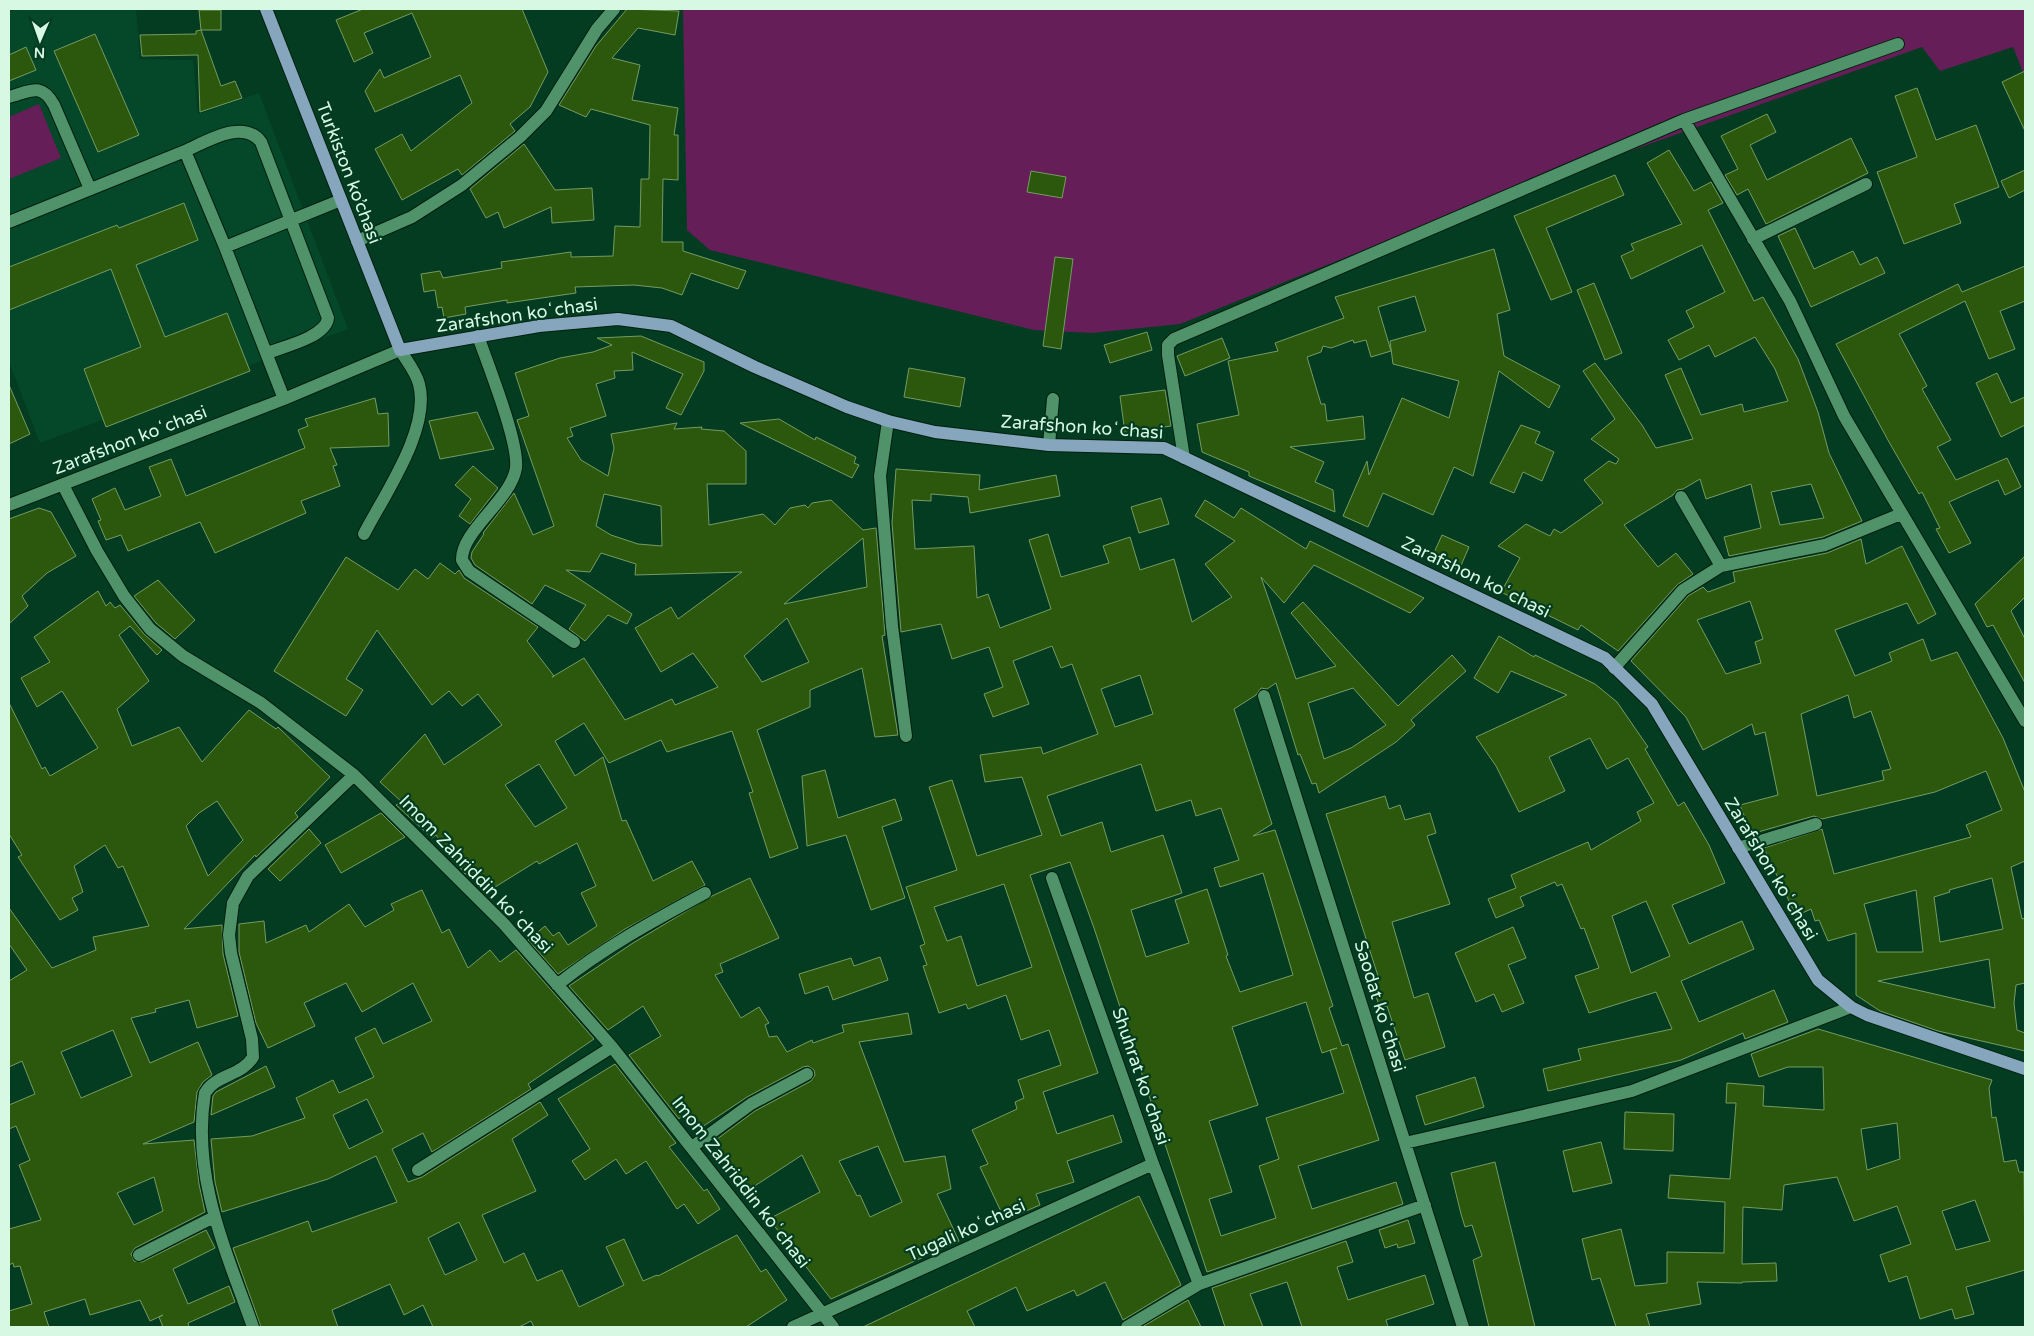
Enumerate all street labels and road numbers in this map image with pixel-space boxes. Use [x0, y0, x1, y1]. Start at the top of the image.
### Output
street label: Turkiston ko’chasi [312, 99, 386, 247]
street label: Zarafshon koʻchasi [435, 293, 599, 337]
street label: Zarafshon koʻchasi [50, 401, 210, 479]
street label: Zarafshon koʻchasi [1000, 410, 1164, 444]
street label: Zarafshon koʻchasi [1398, 531, 1554, 623]
street label: Imom Zahriddin koʻchasi [394, 790, 558, 958]
street label: Zarafshon koʻchasi [1720, 793, 1822, 945]
street label: Saodat koʻchasi [1350, 937, 1410, 1075]
street label: Shuhrat koʻchasi [1107, 1004, 1175, 1148]
street label: Imom Zahriddin koʻchasi [667, 1092, 815, 1272]
street label: Tugali koʻchasi [903, 1194, 1029, 1266]

